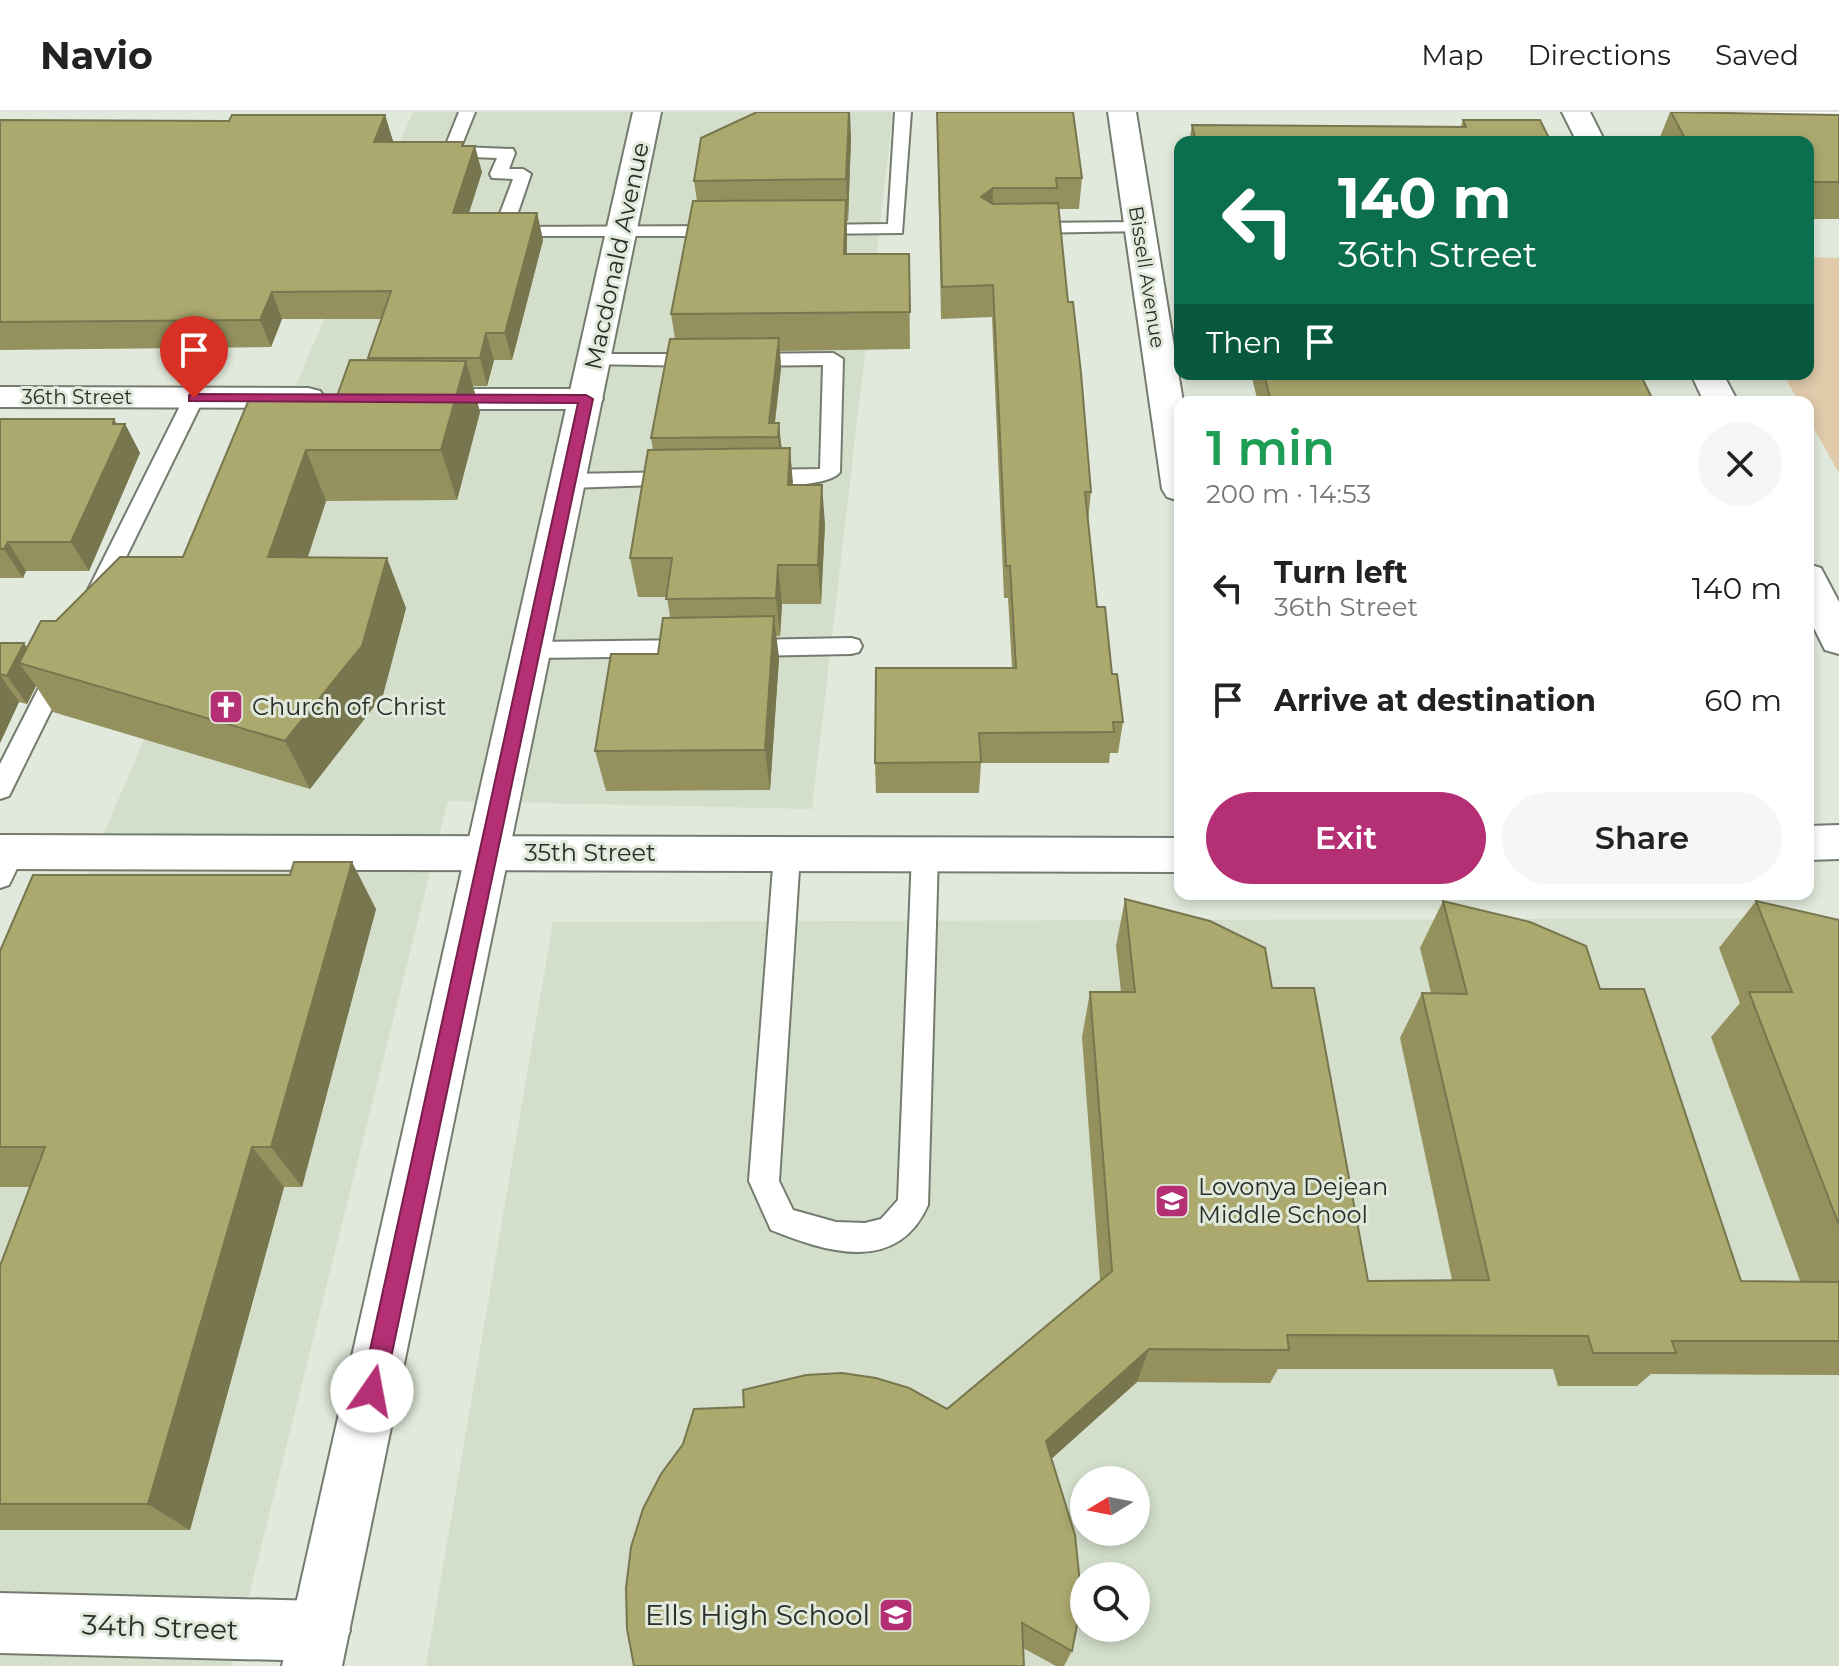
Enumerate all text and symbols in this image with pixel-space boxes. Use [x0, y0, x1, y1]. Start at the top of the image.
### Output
text: Navio [40, 32, 153, 79]
text: Map [1421, 38, 1483, 72]
text: Directions [1527, 38, 1671, 72]
text: Saved [1715, 38, 1799, 72]
street label: Macdonald Avenue [578, 140, 655, 372]
text: 140 m [1338, 164, 1511, 232]
icon: left [1206, 168, 1310, 272]
street label: Bissell Avenue [1124, 204, 1170, 350]
text: 36th Street [1338, 232, 1537, 276]
pin [160, 316, 228, 398]
icon: arrive [1298, 320, 1342, 364]
text: Then [1206, 324, 1282, 361]
icon: arrive [172, 328, 216, 372]
street label: 36th Street [22, 385, 132, 409]
text: 1 min [1206, 419, 1335, 477]
button: close [1698, 422, 1782, 506]
text: 200 m · 14:53 [1206, 478, 1371, 510]
text: Turn left [1274, 554, 1407, 591]
icon: left [1206, 566, 1250, 610]
text: 140 m [1692, 570, 1782, 607]
text: 36th Street [1274, 591, 1418, 623]
icon: arrive [1206, 678, 1250, 722]
text: Arrive at destination [1274, 682, 1596, 719]
text: 60 m [1704, 682, 1782, 719]
church icon: Church of Christ [207, 688, 245, 726]
place label: Church of Christ [252, 692, 447, 721]
button: Exit [1206, 792, 1486, 884]
button: Share [1502, 792, 1782, 884]
street label: 35th Street [524, 838, 656, 867]
place label: Lovonya Dejean Middle School [1198, 1172, 1388, 1229]
school or university icon: Lovonya Dejean Middle School [1153, 1182, 1191, 1220]
position arrow [330, 1349, 414, 1433]
north arrow [1070, 1466, 1150, 1546]
map controls [1070, 1466, 1150, 1642]
button: search [1070, 1562, 1150, 1642]
school or university icon: Ells High School [877, 1596, 915, 1634]
place label: Ells High School [645, 1598, 870, 1632]
street label: 34th Street [81, 1607, 239, 1647]

